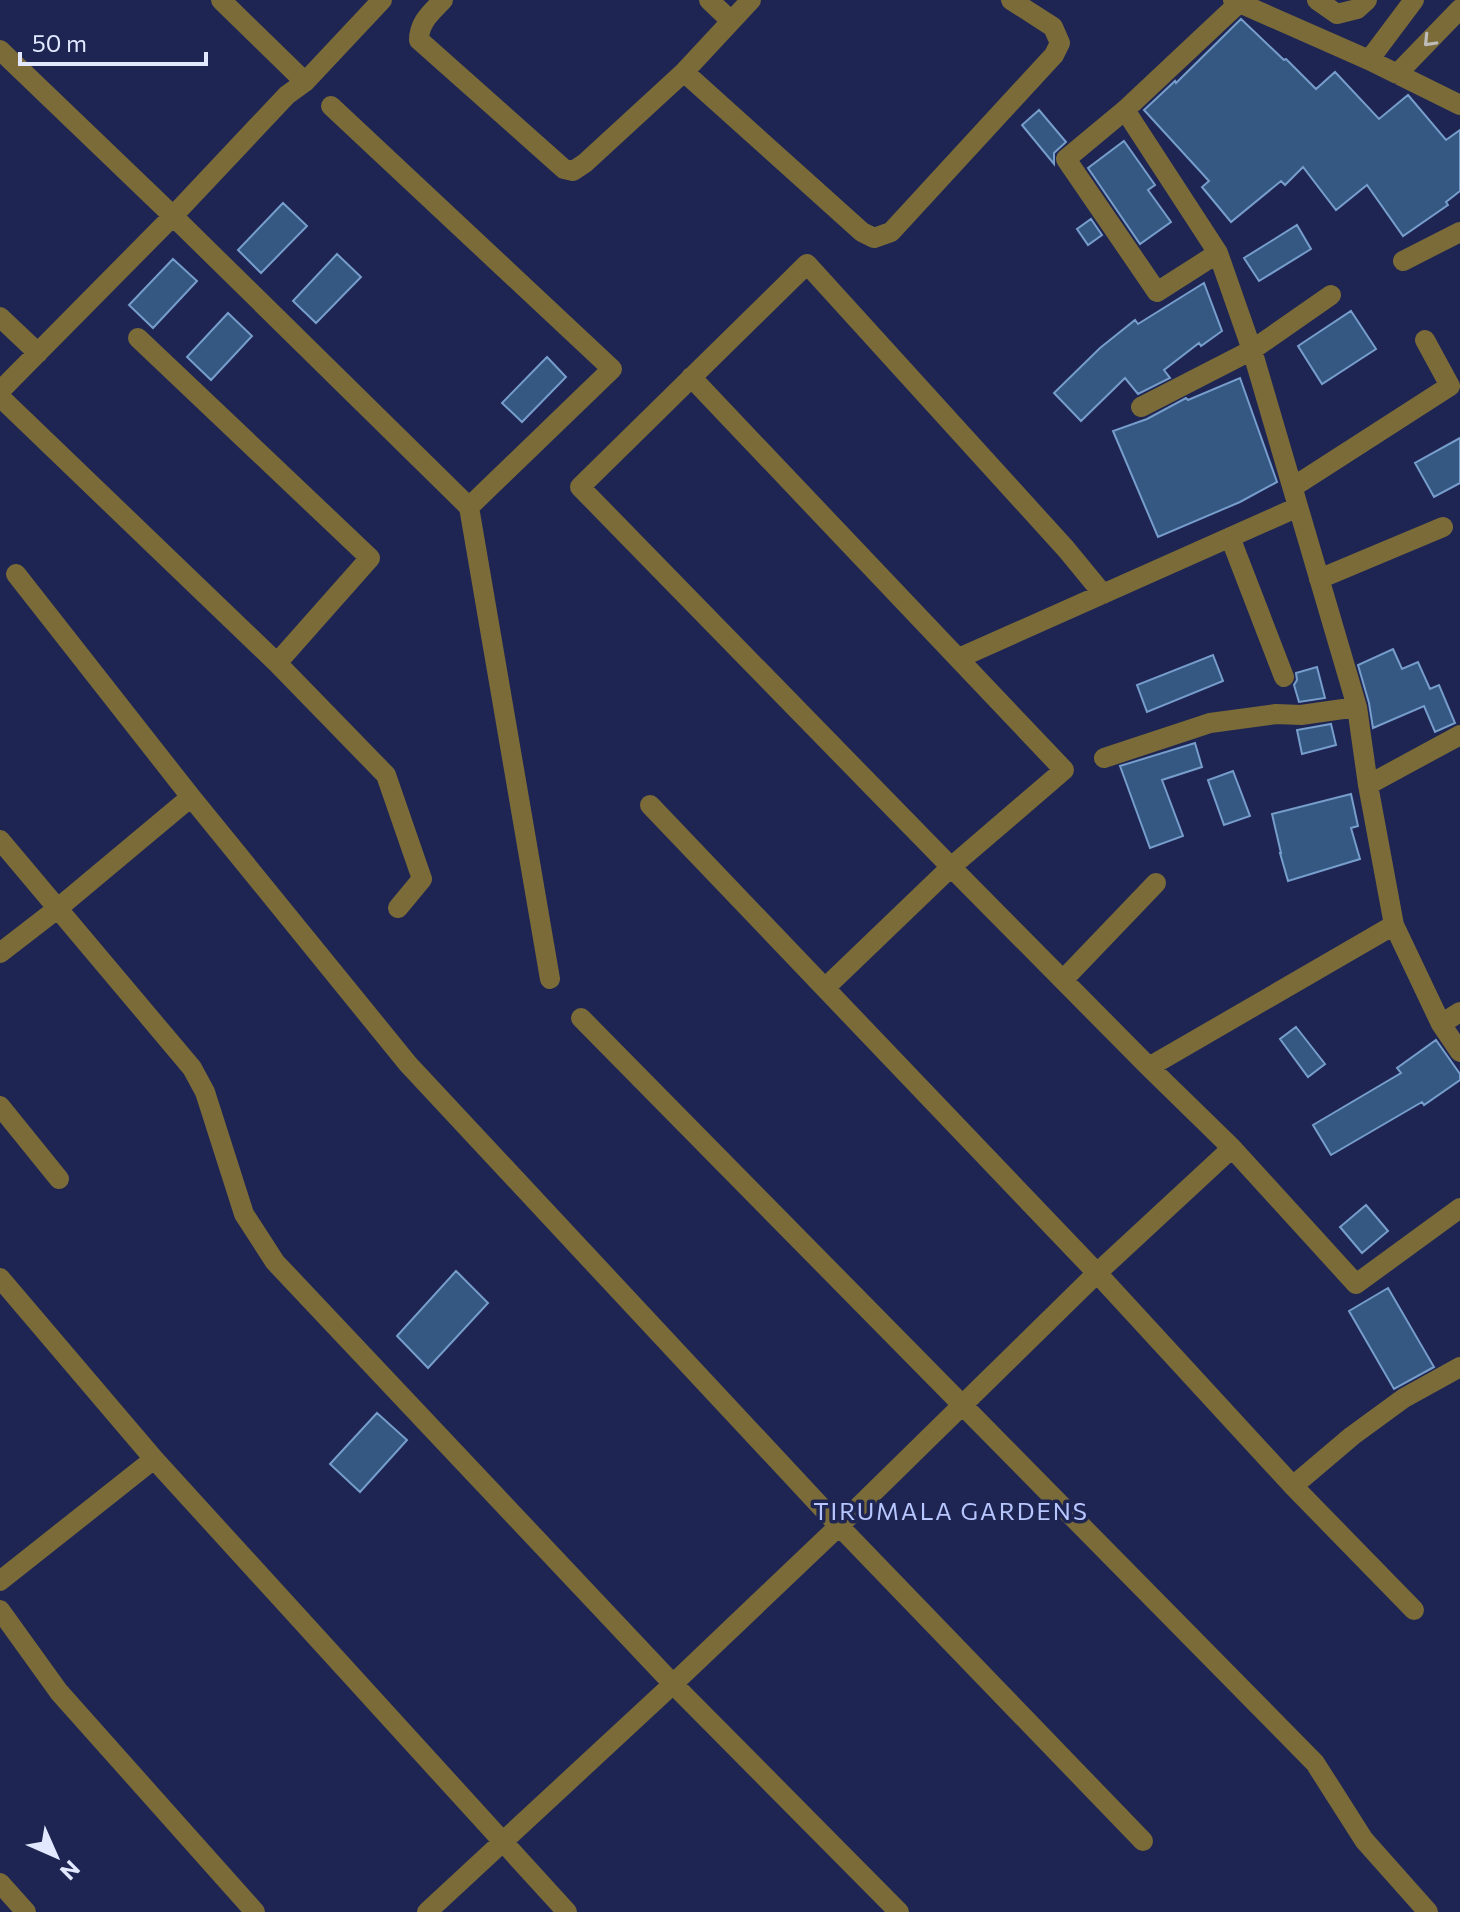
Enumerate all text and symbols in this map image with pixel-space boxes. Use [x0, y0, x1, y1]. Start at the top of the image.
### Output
scale bar [20, 16, 206, 66]
text: 50 m [32, 28, 87, 57]
one-way arrow [1423, 32, 1438, 46]
district label: TIRUMALA GARDENS [813, 1496, 1089, 1525]
north arrow [16, 1816, 96, 1896]
text: N [55, 1855, 86, 1886]

